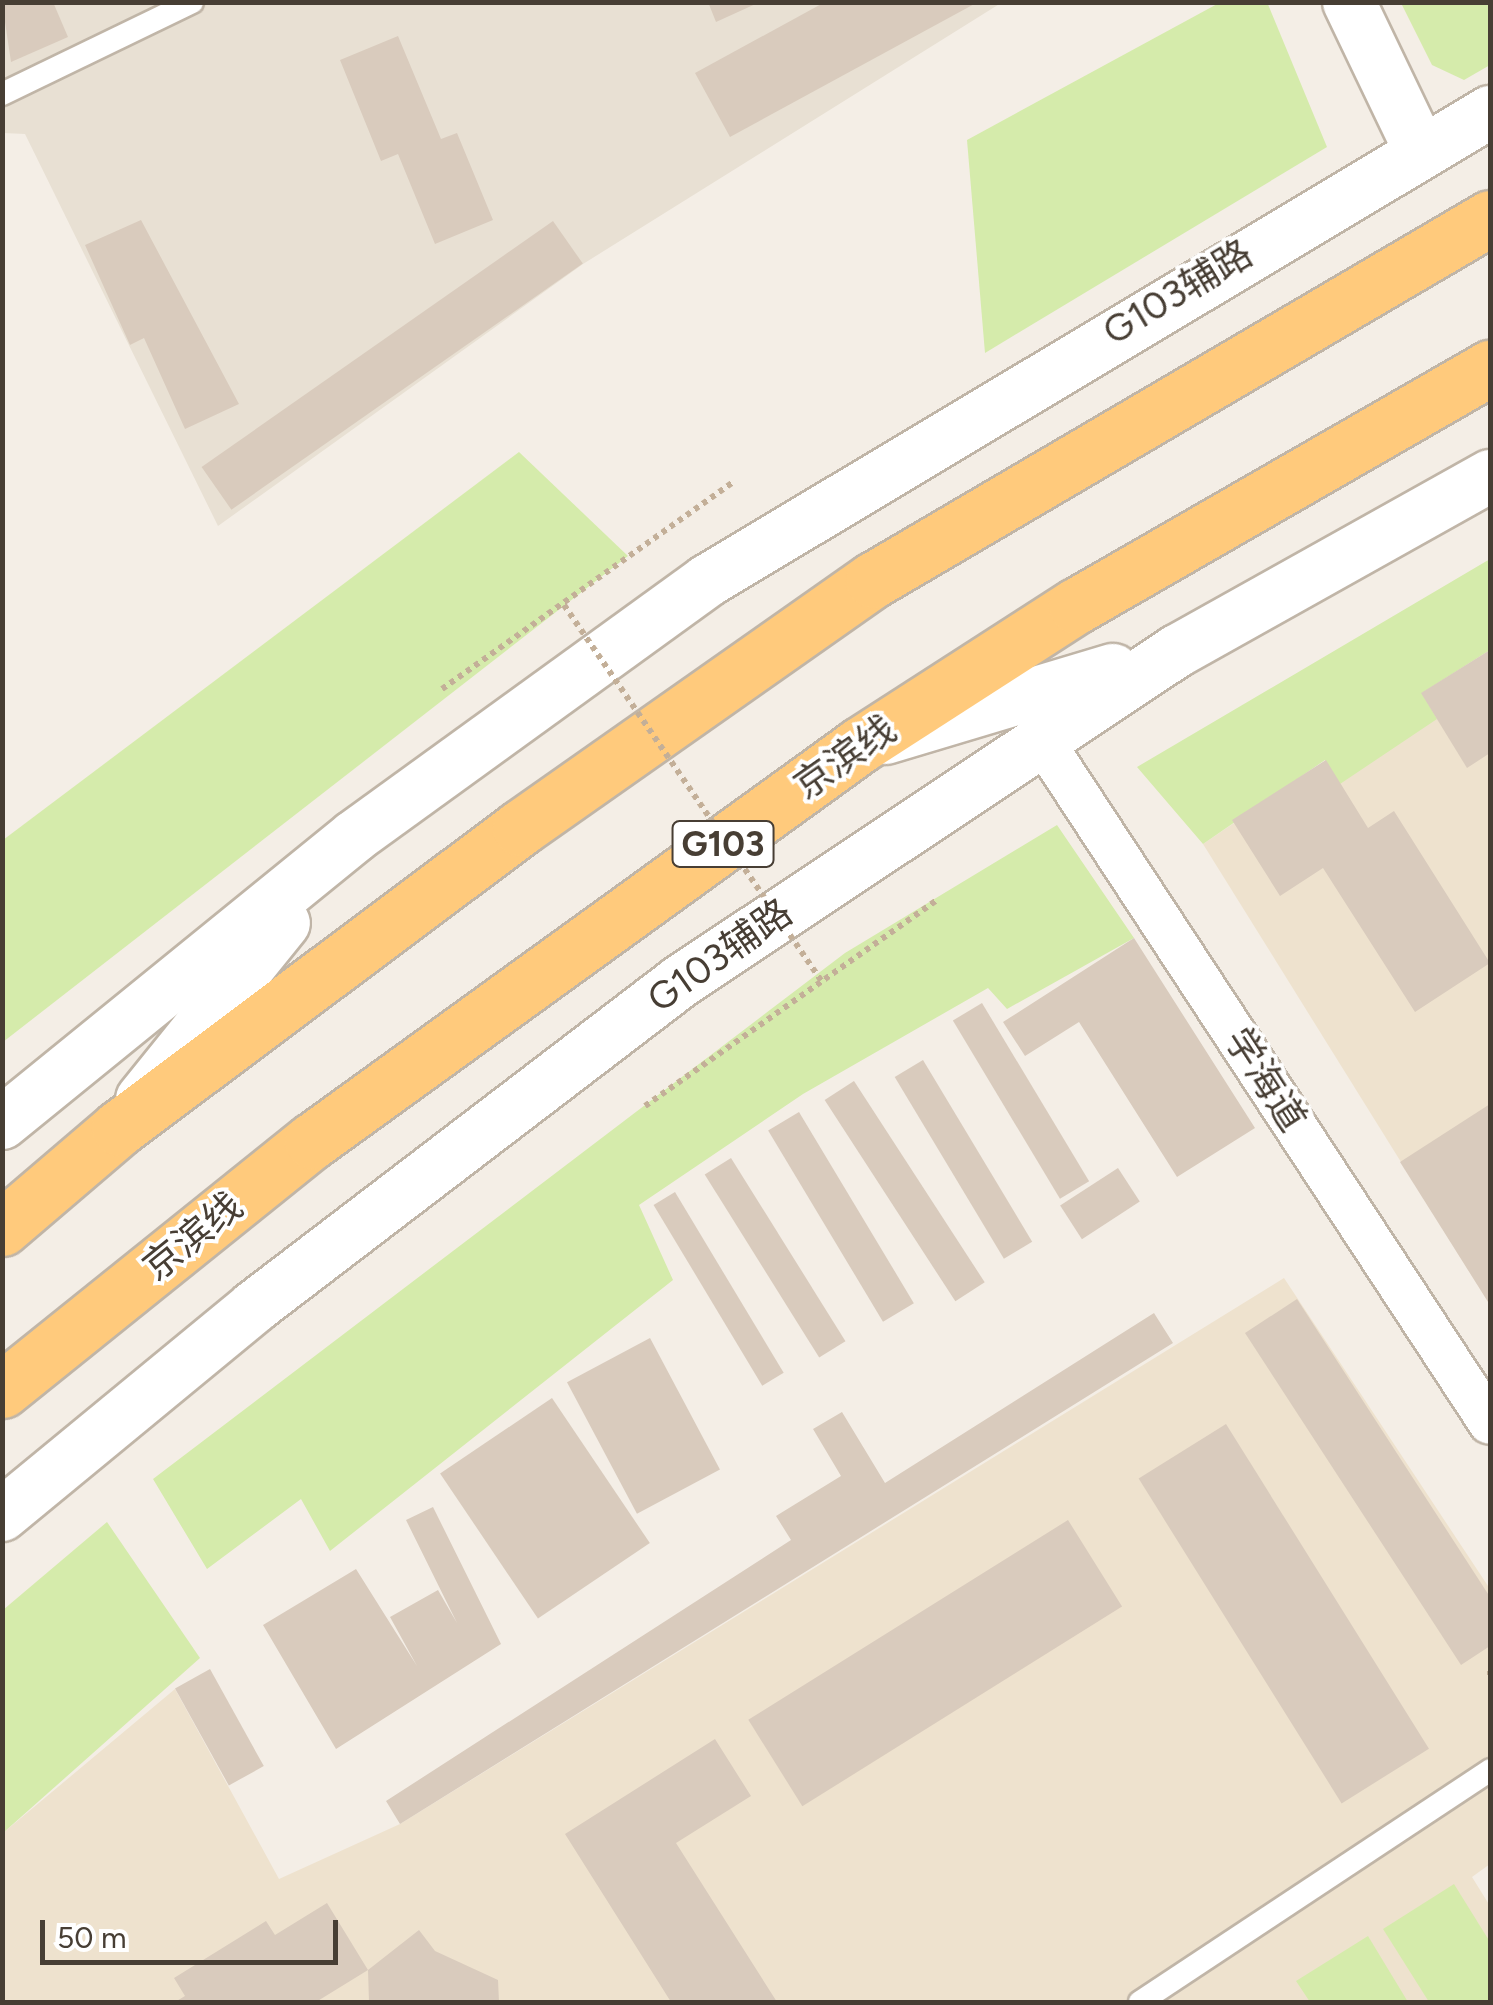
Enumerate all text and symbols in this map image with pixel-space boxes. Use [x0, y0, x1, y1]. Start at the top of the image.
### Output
street label: G103辅路 [1095, 231, 1261, 355]
street label: 京滨线 [785, 707, 905, 809]
road number: G103 [670, 814, 776, 874]
street label: G103辅路 [639, 890, 801, 1022]
street label: 学海道 [1215, 1020, 1315, 1140]
street label: 京滨线 [134, 1183, 252, 1291]
scale bar [45, 1900, 342, 1962]
text: 50 m [57, 1919, 126, 1956]

